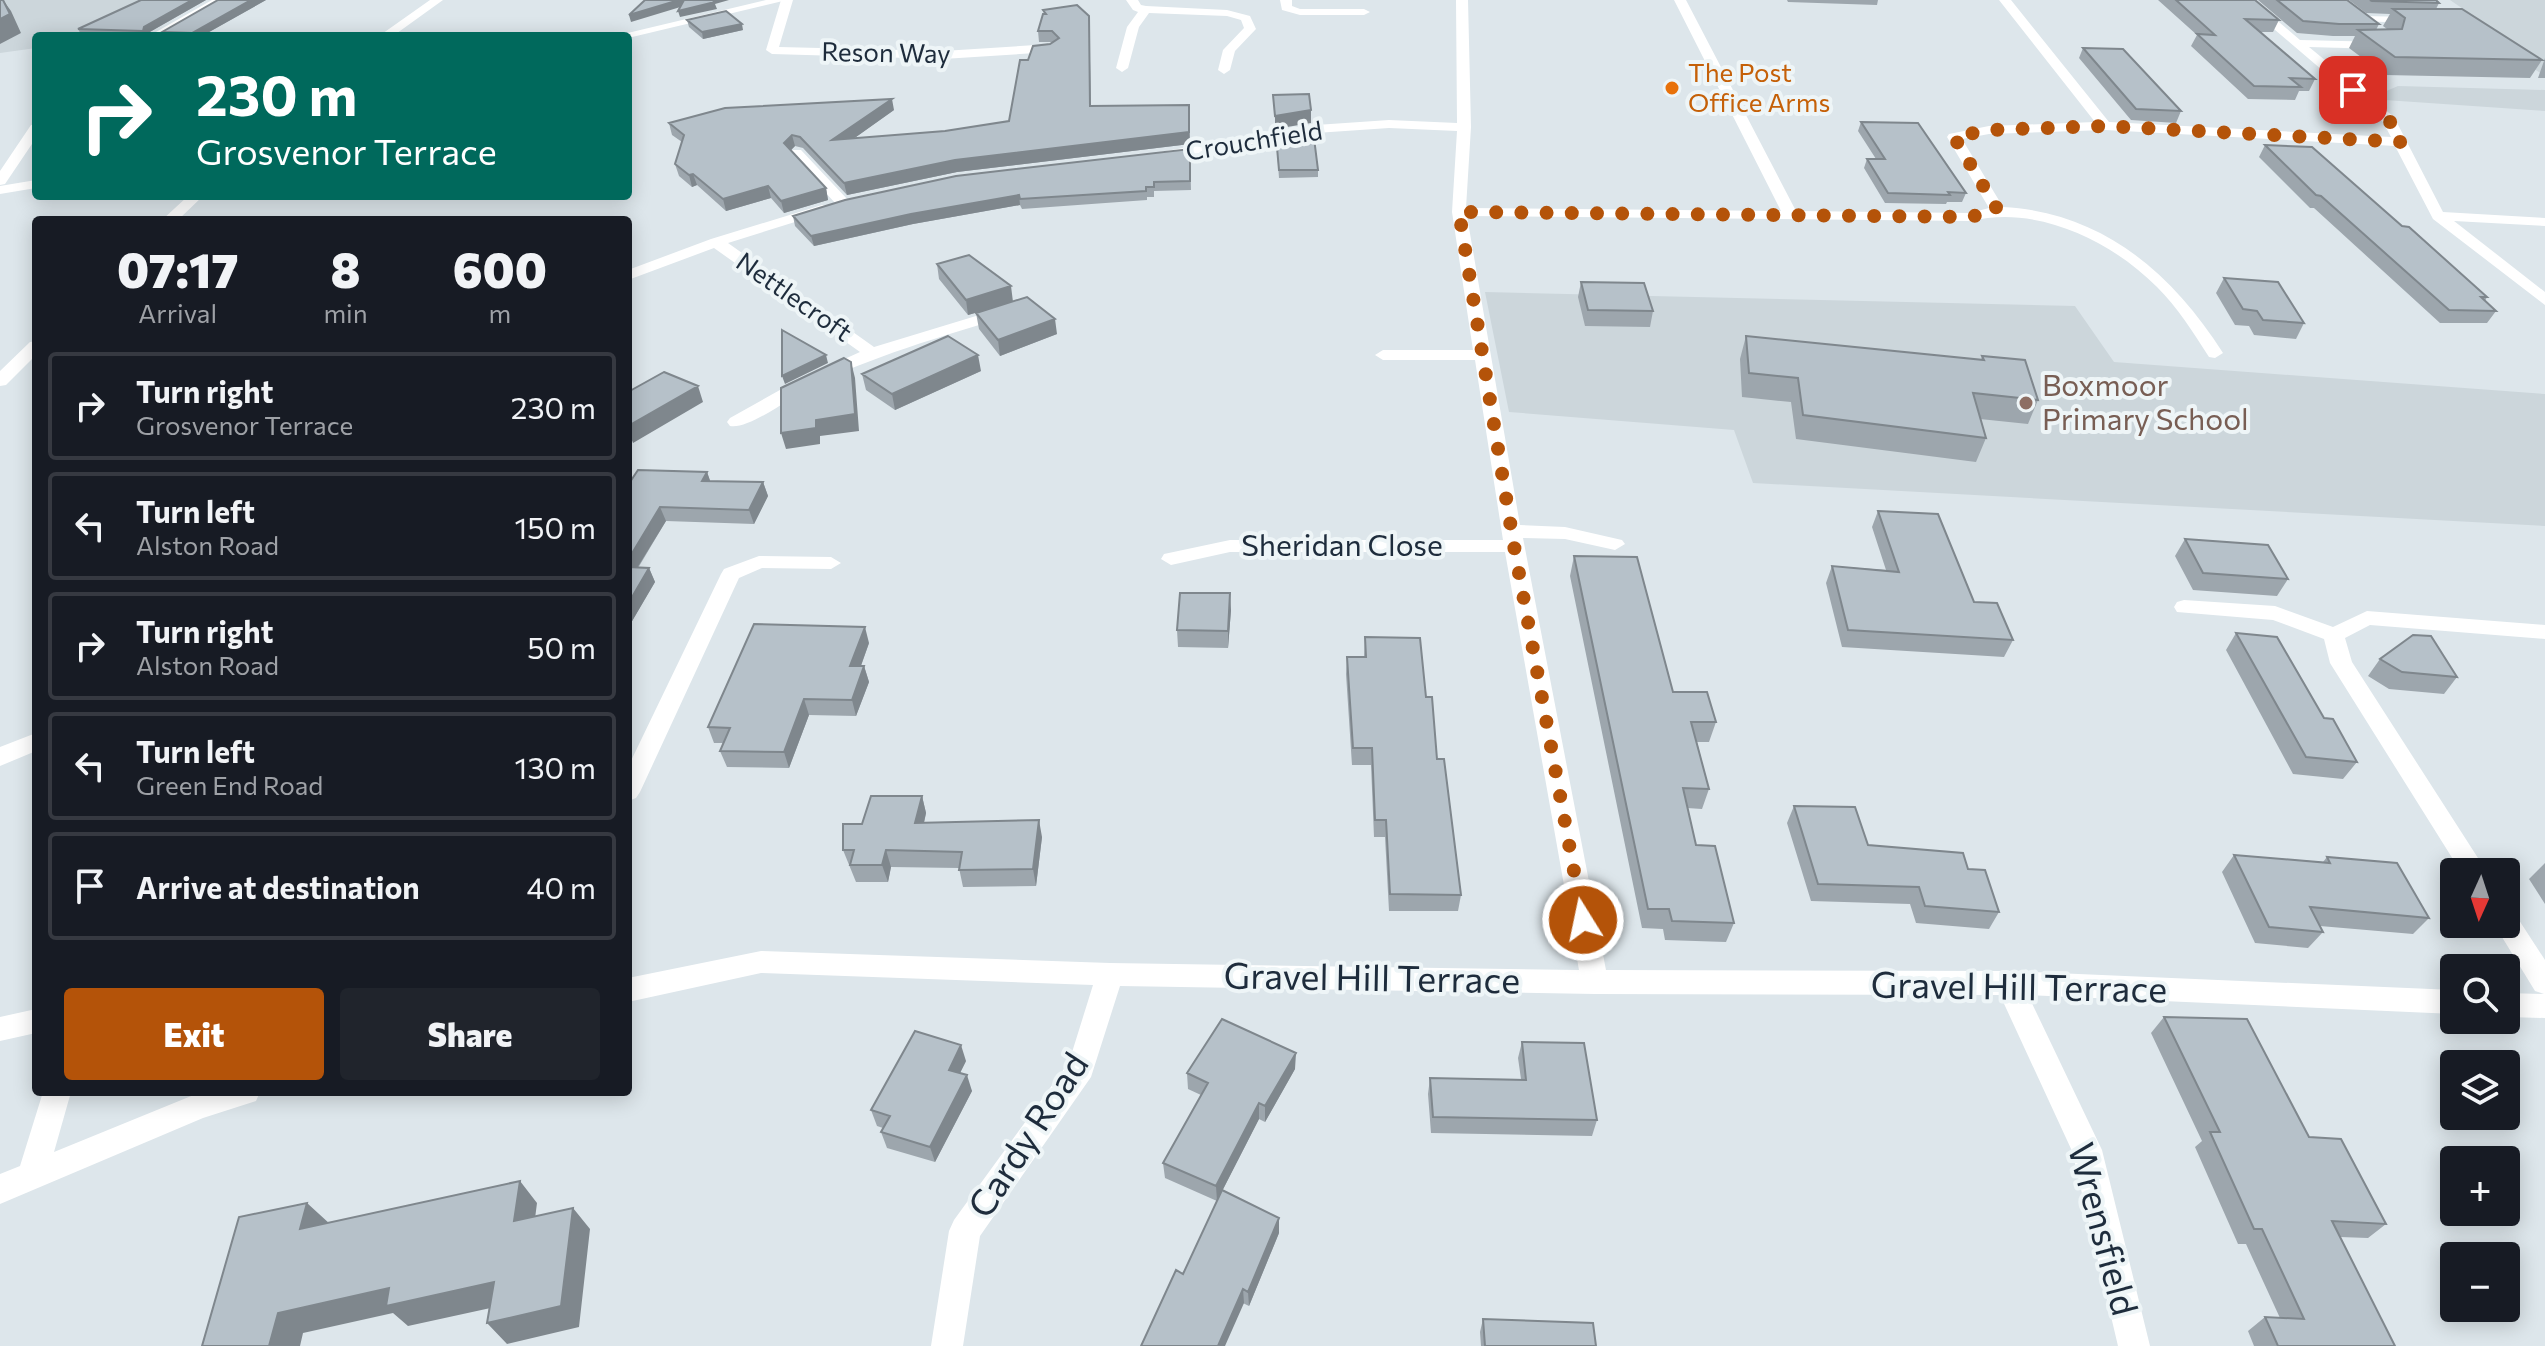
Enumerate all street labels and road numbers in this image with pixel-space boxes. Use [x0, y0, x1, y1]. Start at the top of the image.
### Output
street label: Reson Way [821, 35, 951, 68]
street label: Crouchfield [1183, 113, 1324, 166]
street label: Nettlecroft [731, 245, 859, 347]
street label: Sheridan Close [1241, 525, 1443, 562]
street label: Gravel Hill Terrace [1223, 951, 1521, 1001]
street label: Gravel Hill Terrace [1870, 960, 2168, 1010]
street label: Cardy Road [957, 1043, 1096, 1225]
street label: Wrensfield [2061, 1137, 2149, 1320]

